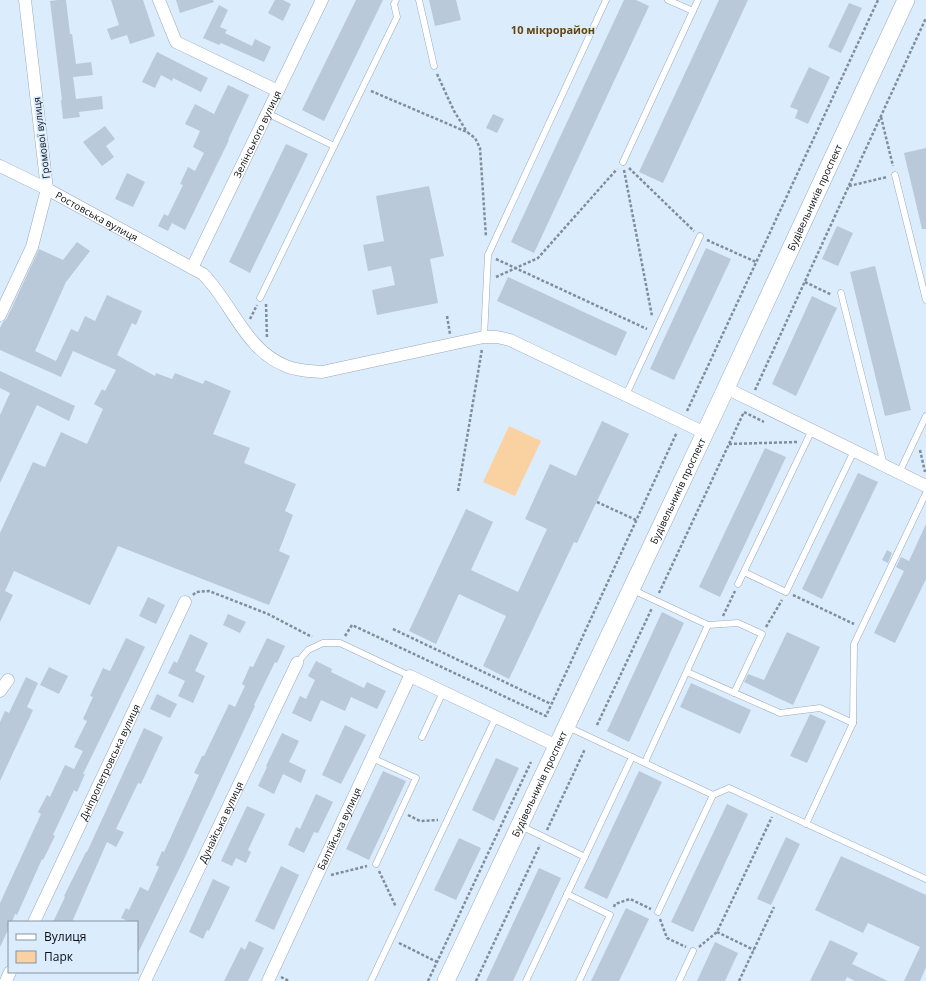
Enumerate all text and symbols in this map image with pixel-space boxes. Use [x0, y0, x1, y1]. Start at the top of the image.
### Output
district label: 10 мікрорайон [511, 22, 595, 37]
street label: Зелінського вулиця [230, 88, 284, 180]
street label: Громової вулиця [29, 96, 53, 180]
street label: Будівельників проспект [784, 141, 845, 253]
street label: Ростовська вулиця [53, 188, 141, 244]
street label: Будівельників проспект [646, 435, 709, 546]
street label: Дніпропетровська вулиця [76, 701, 143, 822]
street label: Будівельників проспект [508, 728, 570, 839]
street label: Дунайська вулиця [195, 779, 246, 865]
street label: Балтійська вулиця [314, 785, 364, 872]
legend [8, 921, 138, 973]
text: Вулиця [44, 928, 86, 945]
text: Парк [44, 948, 74, 965]

